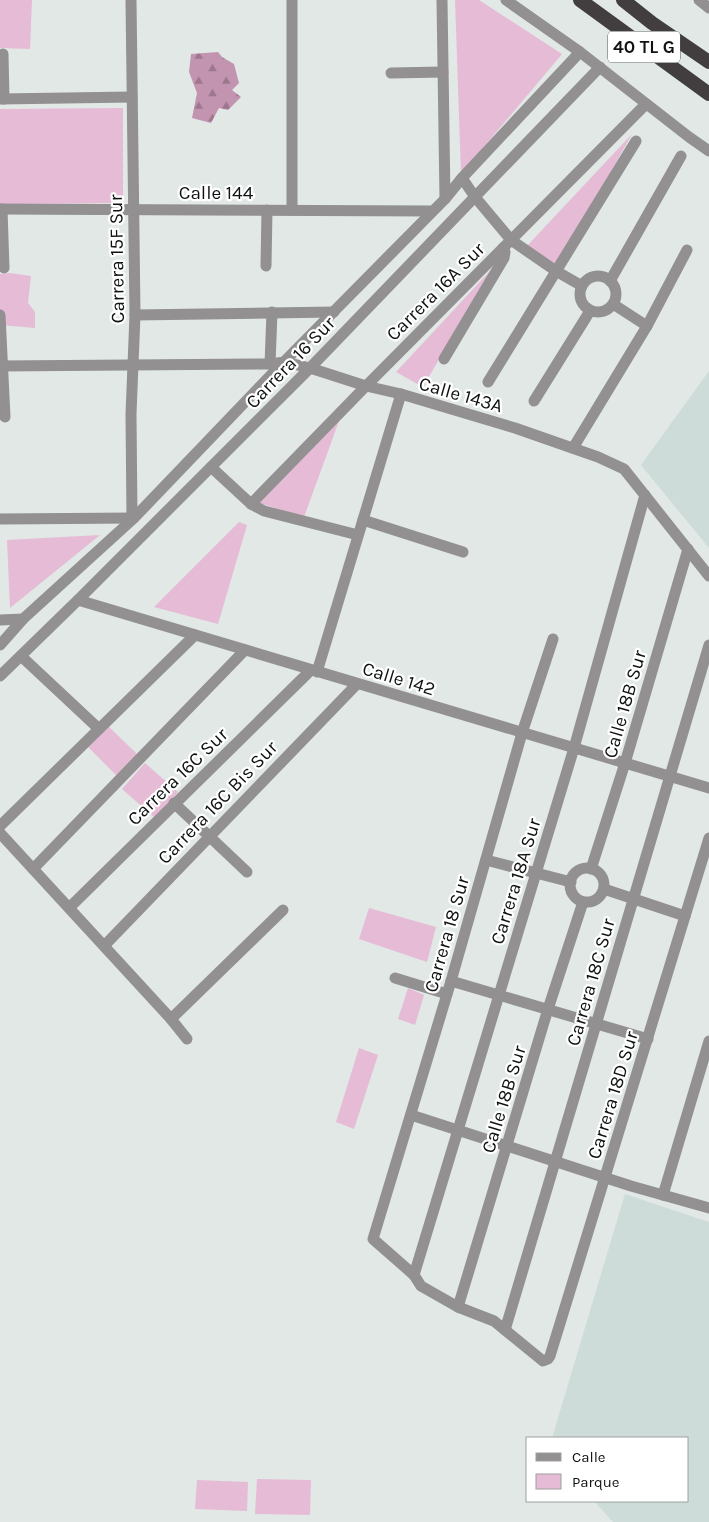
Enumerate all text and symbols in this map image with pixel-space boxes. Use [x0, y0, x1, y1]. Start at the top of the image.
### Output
road number: 40 TL G [608, 32, 680, 62]
street label: Calle 144 [179, 182, 254, 204]
street label: Carrera 15F Sur [105, 194, 129, 324]
street label: Carrera 16A Sur [382, 238, 489, 345]
street label: Carrera 16 Sur [241, 312, 340, 413]
street label: Calle 143A [416, 373, 505, 417]
street label: Calle 18B Sur [599, 648, 651, 761]
street label: Calle 142 [360, 657, 438, 700]
street label: Carrera 16C Sur [123, 723, 232, 830]
street label: Carrera 16C Bis Sur [153, 736, 282, 869]
street label: Carrera 18A Sur [486, 815, 546, 947]
street label: Carrera 18 Sur [420, 874, 474, 995]
street label: Carrera 18C Sur [562, 916, 620, 1048]
street label: Carrera 18D Sur [583, 1029, 643, 1162]
street label: Calle 18B Sur [477, 1043, 531, 1156]
legend [526, 1437, 689, 1502]
text: Calle [572, 1448, 606, 1466]
text: Parque [572, 1473, 620, 1491]

